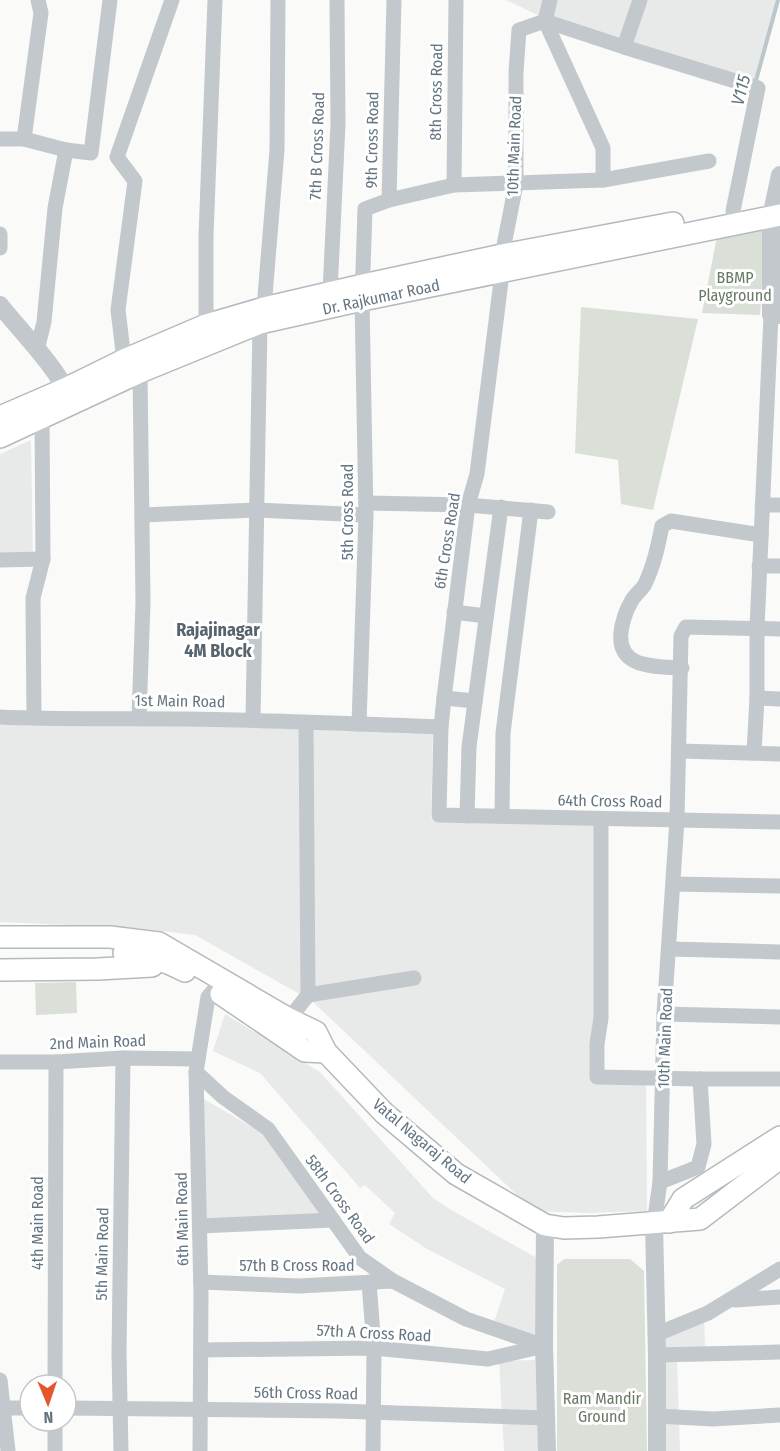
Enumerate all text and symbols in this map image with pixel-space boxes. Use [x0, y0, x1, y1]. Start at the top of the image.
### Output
street label: 8th Cross Road [426, 43, 446, 141]
water label: V115 [727, 72, 756, 108]
street label: 9th Cross Road [362, 91, 382, 189]
street label: 7th B Cross Road [306, 92, 328, 200]
street label: 10th Main Road [503, 95, 525, 197]
park label: BBMP Playground [698, 268, 772, 305]
street label: Dr. Rajkumar Road [321, 275, 441, 319]
street label: 5th Cross Road [338, 464, 357, 560]
street label: 6th Cross Road [430, 491, 464, 591]
district label: Rajajinagar 4M Block [176, 619, 260, 662]
street label: 1st Main Road [134, 691, 226, 711]
street label: 64th Cross Road [557, 791, 663, 811]
street label: 10th Main Road [654, 987, 676, 1089]
street label: 2nd Main Road [49, 1031, 147, 1053]
street label: Vatal Nagaraj Road [369, 1094, 475, 1188]
street label: 58th Cross Road [302, 1151, 378, 1247]
street label: 6th Main Road [172, 1172, 192, 1266]
street label: 4th Main Road [28, 1176, 47, 1270]
street label: 5th Main Road [92, 1207, 112, 1301]
street label: 57th B Cross Road [239, 1256, 355, 1275]
street label: 57th A Cross Road [316, 1321, 432, 1345]
north arrow [18, 1373, 78, 1433]
street label: 56th Cross Road [254, 1383, 358, 1403]
park label: Ram Mandir Ground [563, 1389, 642, 1426]
text: N [43, 1408, 54, 1427]

